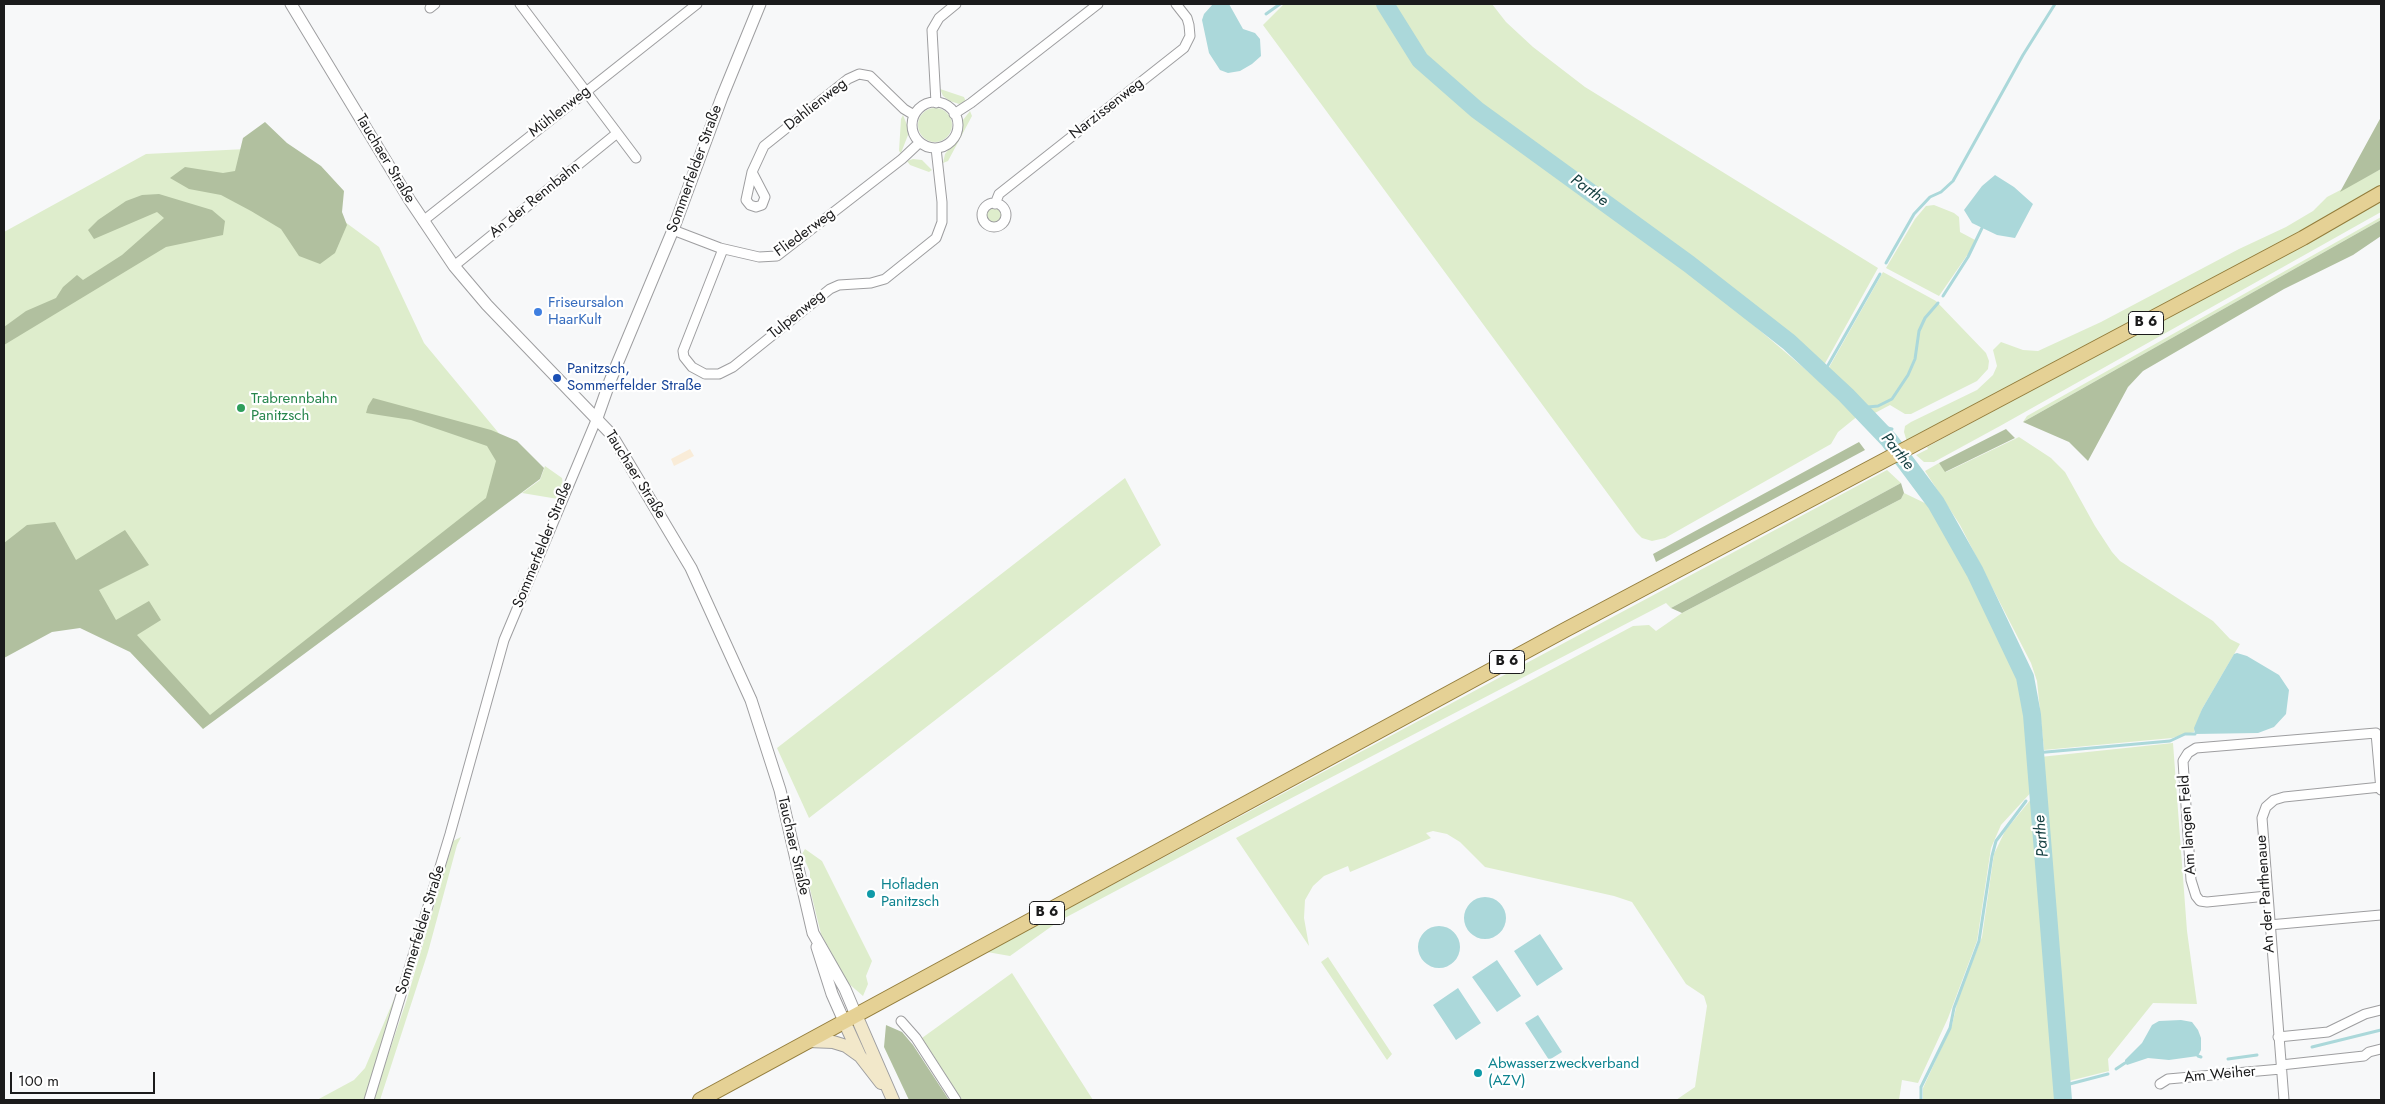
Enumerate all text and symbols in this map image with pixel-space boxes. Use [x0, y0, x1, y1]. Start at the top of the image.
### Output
street label: Narzissenweg [1066, 74, 1148, 144]
street label: Dahlienweg [781, 75, 851, 135]
street label: Mühlenweg [526, 82, 594, 142]
street label: Sommerfelder Straße [664, 103, 726, 235]
street label: Tauchaer Straße [351, 111, 419, 207]
street label: An der Rennbahn [486, 158, 584, 242]
water label: Parthe [1566, 171, 1612, 211]
street label: Fliederweg [771, 205, 839, 261]
street label: Tulpenweg [765, 287, 829, 343]
place label: Friseursalon HaarKult [548, 294, 624, 329]
marker: Friseursalon HaarKult [532, 306, 544, 318]
road number: B 6 [2128, 312, 2164, 334]
place label: Panitzsch, Sommerfelder Straße [567, 360, 701, 395]
marker: Panitzsch, Sommerfelder Straße [551, 372, 563, 384]
place label: Trabrennbahn Panitzsch [251, 390, 338, 425]
marker: Trabrennbahn Panitzsch [235, 402, 247, 414]
street label: Tauchaer Straße [601, 428, 669, 522]
water label: Parthe [1876, 430, 1918, 474]
street label: Sommerfelder Straße [509, 479, 577, 611]
road number: B 6 [1490, 650, 1524, 674]
street label: Am langen Feld [2176, 774, 2200, 876]
street label: Tauchaer Straße [773, 795, 813, 897]
water label: Parthe [2031, 814, 2053, 858]
street label: An der Parthenaue [2253, 834, 2279, 954]
street label: Sommerfelder Straße [393, 863, 449, 997]
place label: Hofladen Panitzsch [881, 876, 939, 911]
marker: Hofladen Panitzsch [865, 888, 877, 900]
road number: B 6 [1030, 901, 1064, 924]
place label: Abwasserzweckverband (AZV) [1488, 1055, 1639, 1090]
scale bar [12, 1062, 158, 1094]
street label: Am Weiher [2183, 1063, 2257, 1087]
marker: Abwasserzweckverband (AZV) [1472, 1067, 1484, 1079]
text: 100 m [18, 1070, 59, 1092]

